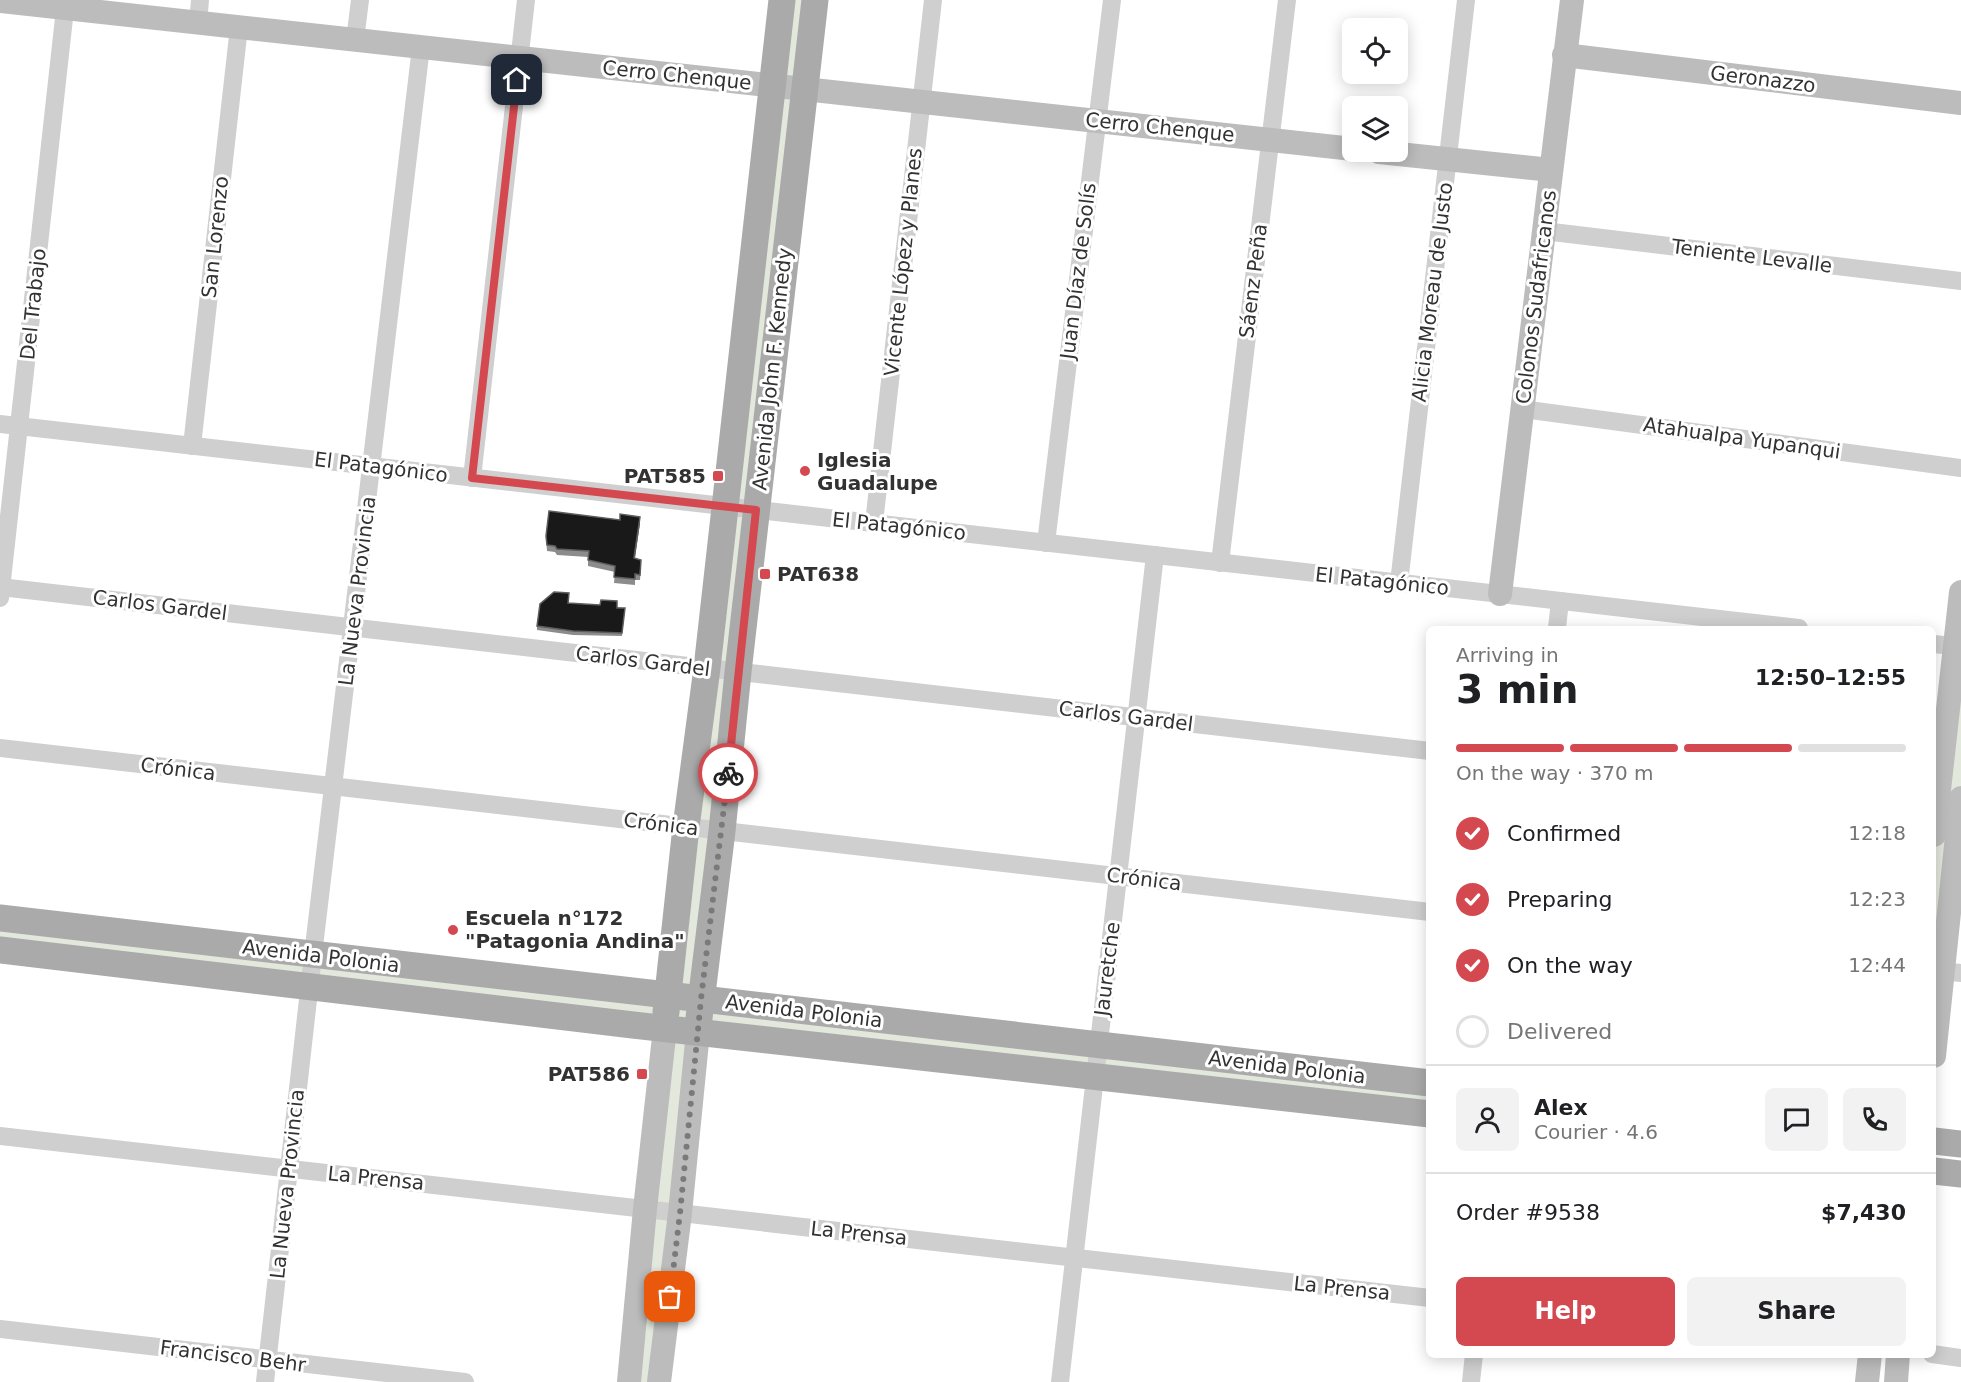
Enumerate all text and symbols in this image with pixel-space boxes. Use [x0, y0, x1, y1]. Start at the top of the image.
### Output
map controls [1342, 18, 1408, 162]
button: locate [1342, 18, 1408, 84]
pin [491, 54, 542, 105]
street label: Cerro Chenque [601, 55, 753, 95]
street label: Geronazzo [1709, 61, 1817, 97]
icon: home [500, 63, 533, 96]
button: layers [1342, 96, 1408, 162]
street label: Cerro Chenque [1084, 107, 1236, 147]
street label: Vicente López y Planes [879, 147, 927, 377]
street label: San Lorenzo [197, 175, 233, 299]
street label: Juan Díaz de Solís [1055, 181, 1101, 363]
street label: Alicia Moreau de Justo [1407, 181, 1457, 403]
street label: Colonos Sudafricanos [1511, 189, 1561, 405]
street label: Sáenz Peña [1234, 222, 1272, 340]
street label: Teniente Levalle [1669, 234, 1834, 278]
street label: Avenida John F. Kennedy [747, 246, 797, 491]
street label: Del Trabajo [15, 247, 51, 361]
street label: Atahualpa Yupanqui [1642, 412, 1842, 464]
street label: El Patagónico [313, 447, 449, 487]
place label: Iglesia Guadalupe [817, 448, 938, 495]
place label: PAT585 [624, 464, 706, 488]
marker: Iglesia Guadalupe [798, 464, 812, 478]
marker: PAT585 [711, 469, 725, 483]
street label: La Nueva Provincia [333, 495, 381, 687]
street label: El Patagónico [831, 507, 967, 545]
place label: PAT638 [777, 562, 859, 586]
street label: El Patagónico [1314, 562, 1450, 600]
marker: PAT638 [758, 567, 772, 581]
street label: Carlos Gardel [91, 585, 229, 625]
street label: Carlos Gardel [574, 641, 712, 681]
text: Arriving in [1456, 643, 1559, 667]
text: 12:50–12:55 [1755, 665, 1906, 690]
text: 3 min [1456, 667, 1578, 712]
street label: Carlos Gardel [1057, 696, 1195, 736]
courier [698, 743, 758, 803]
street label: Crónica [139, 752, 217, 786]
icon: bike [712, 757, 745, 790]
text: On the way · 370 m [1456, 761, 1654, 785]
street label: Crónica [622, 807, 700, 841]
icon: check [1456, 817, 1489, 850]
text: Confirmed [1507, 821, 1621, 846]
text: 12:18 [1848, 821, 1906, 845]
street label: Crónica [1105, 862, 1183, 896]
icon: check [1456, 883, 1489, 916]
text: Preparing [1507, 887, 1613, 912]
text: 12:23 [1848, 887, 1906, 911]
place label: Escuela n°172 "Patagonia Andina" [465, 906, 685, 953]
street label: Jauretche [1089, 921, 1125, 1019]
marker: Escuela n°172 "Patagonia Andina" [446, 923, 460, 937]
street label: Avenida Polonia [241, 934, 401, 978]
icon: check [1456, 949, 1489, 982]
text: On the way [1507, 953, 1633, 978]
text: 12:44 [1848, 953, 1906, 977]
street label: Avenida Polonia [724, 989, 884, 1033]
text: Delivered [1507, 1019, 1612, 1044]
street label: Avenida Polonia [1207, 1045, 1367, 1089]
place label: PAT586 [548, 1062, 630, 1086]
marker: PAT586 [635, 1067, 649, 1081]
street label: La Nueva Provincia [265, 1088, 309, 1280]
button: person [1456, 1088, 1519, 1151]
button: chat [1765, 1088, 1828, 1151]
button: phone [1843, 1088, 1906, 1151]
text: Alex [1534, 1095, 1588, 1120]
text: Courier · 4.6 [1534, 1120, 1658, 1144]
street label: La Prensa [327, 1161, 425, 1195]
text: Order #9538 [1456, 1200, 1600, 1225]
text: $7,430 [1821, 1200, 1906, 1225]
street label: La Prensa [810, 1216, 908, 1250]
pin [644, 1271, 695, 1322]
street label: La Prensa [1293, 1271, 1391, 1305]
button: Help [1456, 1277, 1675, 1346]
button: Share [1687, 1277, 1906, 1346]
icon: bag [653, 1280, 686, 1313]
street label: Francisco Behr [159, 1335, 308, 1377]

